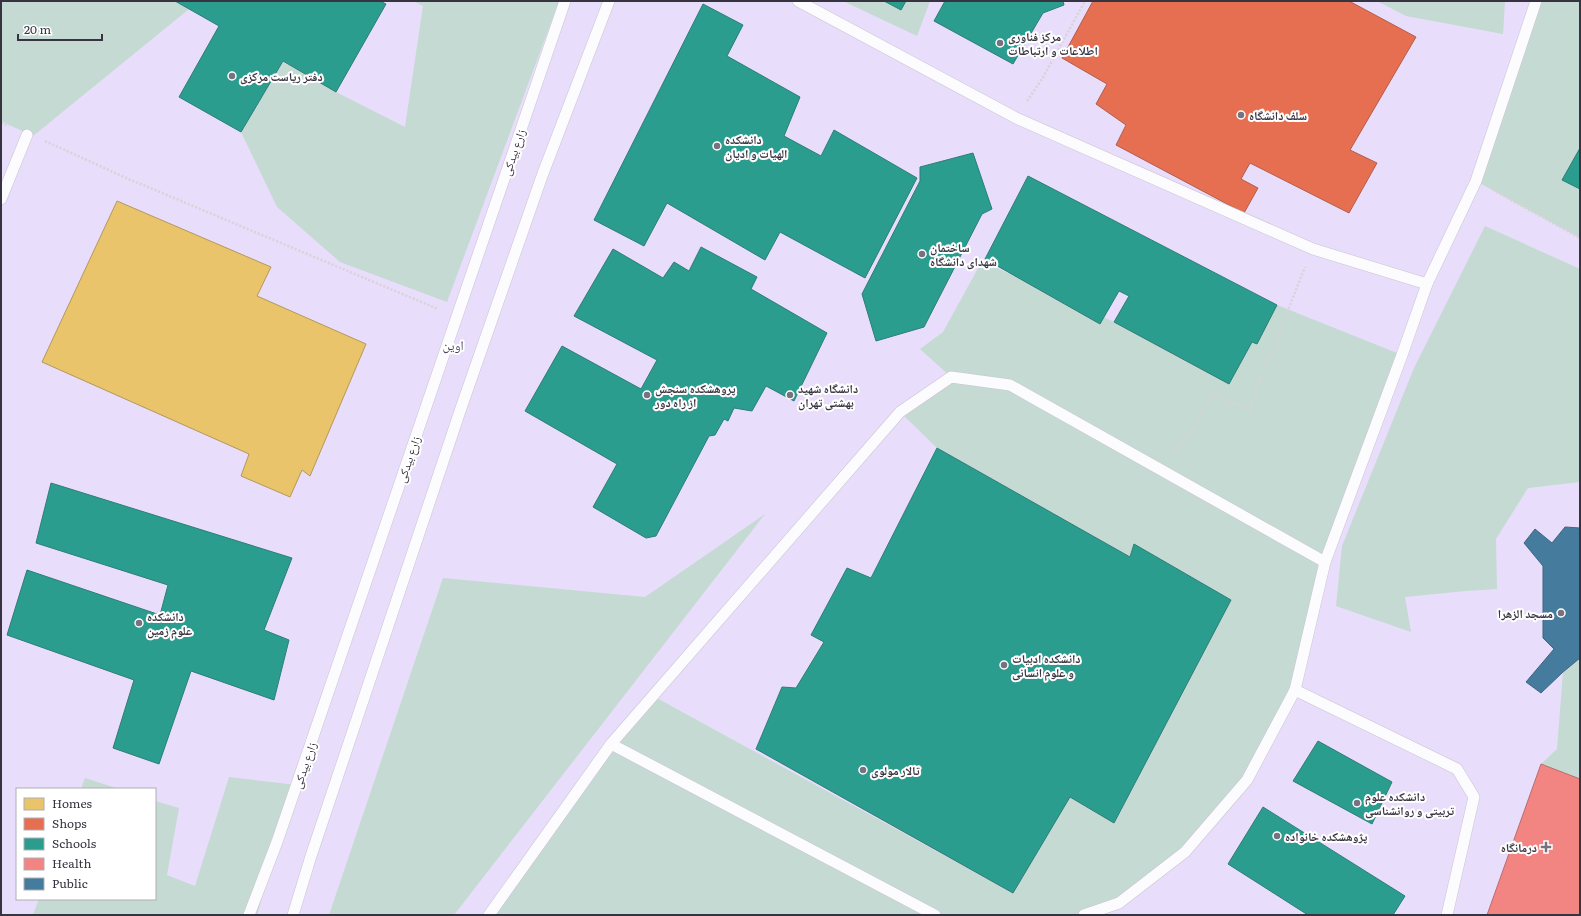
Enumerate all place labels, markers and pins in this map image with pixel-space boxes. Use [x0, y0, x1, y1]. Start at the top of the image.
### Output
place label: مرکز فناوری اطلاعات و ارتباطات [1008, 27, 1098, 59]
marker: مرکز فناوری اطلاعات و ارتباطات [995, 38, 1005, 48]
place label: دفتر ریاست مرکزی [240, 67, 323, 85]
marker: دفتر ریاست مرکزی [227, 71, 237, 81]
place label: سلف دانشگاه [1249, 106, 1307, 124]
marker: سلف دانشگاه [1236, 110, 1246, 120]
place label: دانشکده الهیات و ادیان [725, 130, 787, 162]
marker: دانشکده الهیات و ادیان [712, 141, 722, 151]
place label: ساختمان شهدای دانشگاه [930, 238, 997, 270]
marker: ساختمان شهدای دانشگاه [917, 249, 927, 259]
place label: پروهشکده سنجش از راه دور [654, 379, 736, 411]
place label: دانشگاه شهید بهشتی تهران [798, 379, 858, 411]
marker: پروهشکده سنجش از راه دور [642, 390, 652, 400]
marker: دانشگاه شهید بهشتی تهران [785, 390, 795, 400]
place label: مسجد الزهرا [1498, 604, 1553, 622]
place label: دانشکده علوم زمین [147, 607, 192, 639]
marker: مسجد الزهرا [1556, 608, 1566, 618]
marker: دانشکده علوم زمین [134, 618, 144, 628]
place label: دانشکده ادبیات و علوم انسانی [1012, 649, 1081, 681]
marker: دانشکده ادبیات و علوم انسانی [999, 660, 1009, 670]
place label: تالار مولوی [871, 761, 920, 779]
marker: تالار مولوی [858, 765, 868, 775]
place label: دانشکده علوم تربیتی و روانشناسی [1365, 787, 1455, 819]
marker: دانشکده علوم تربیتی و روانشناسی [1352, 798, 1362, 808]
place label: پژوهشکده خانواده [1285, 827, 1368, 845]
marker: پژوهشکده خانواده [1272, 831, 1282, 841]
place label: درمانگاه [1501, 838, 1537, 856]
marker: درمانگاه [1540, 841, 1552, 853]

